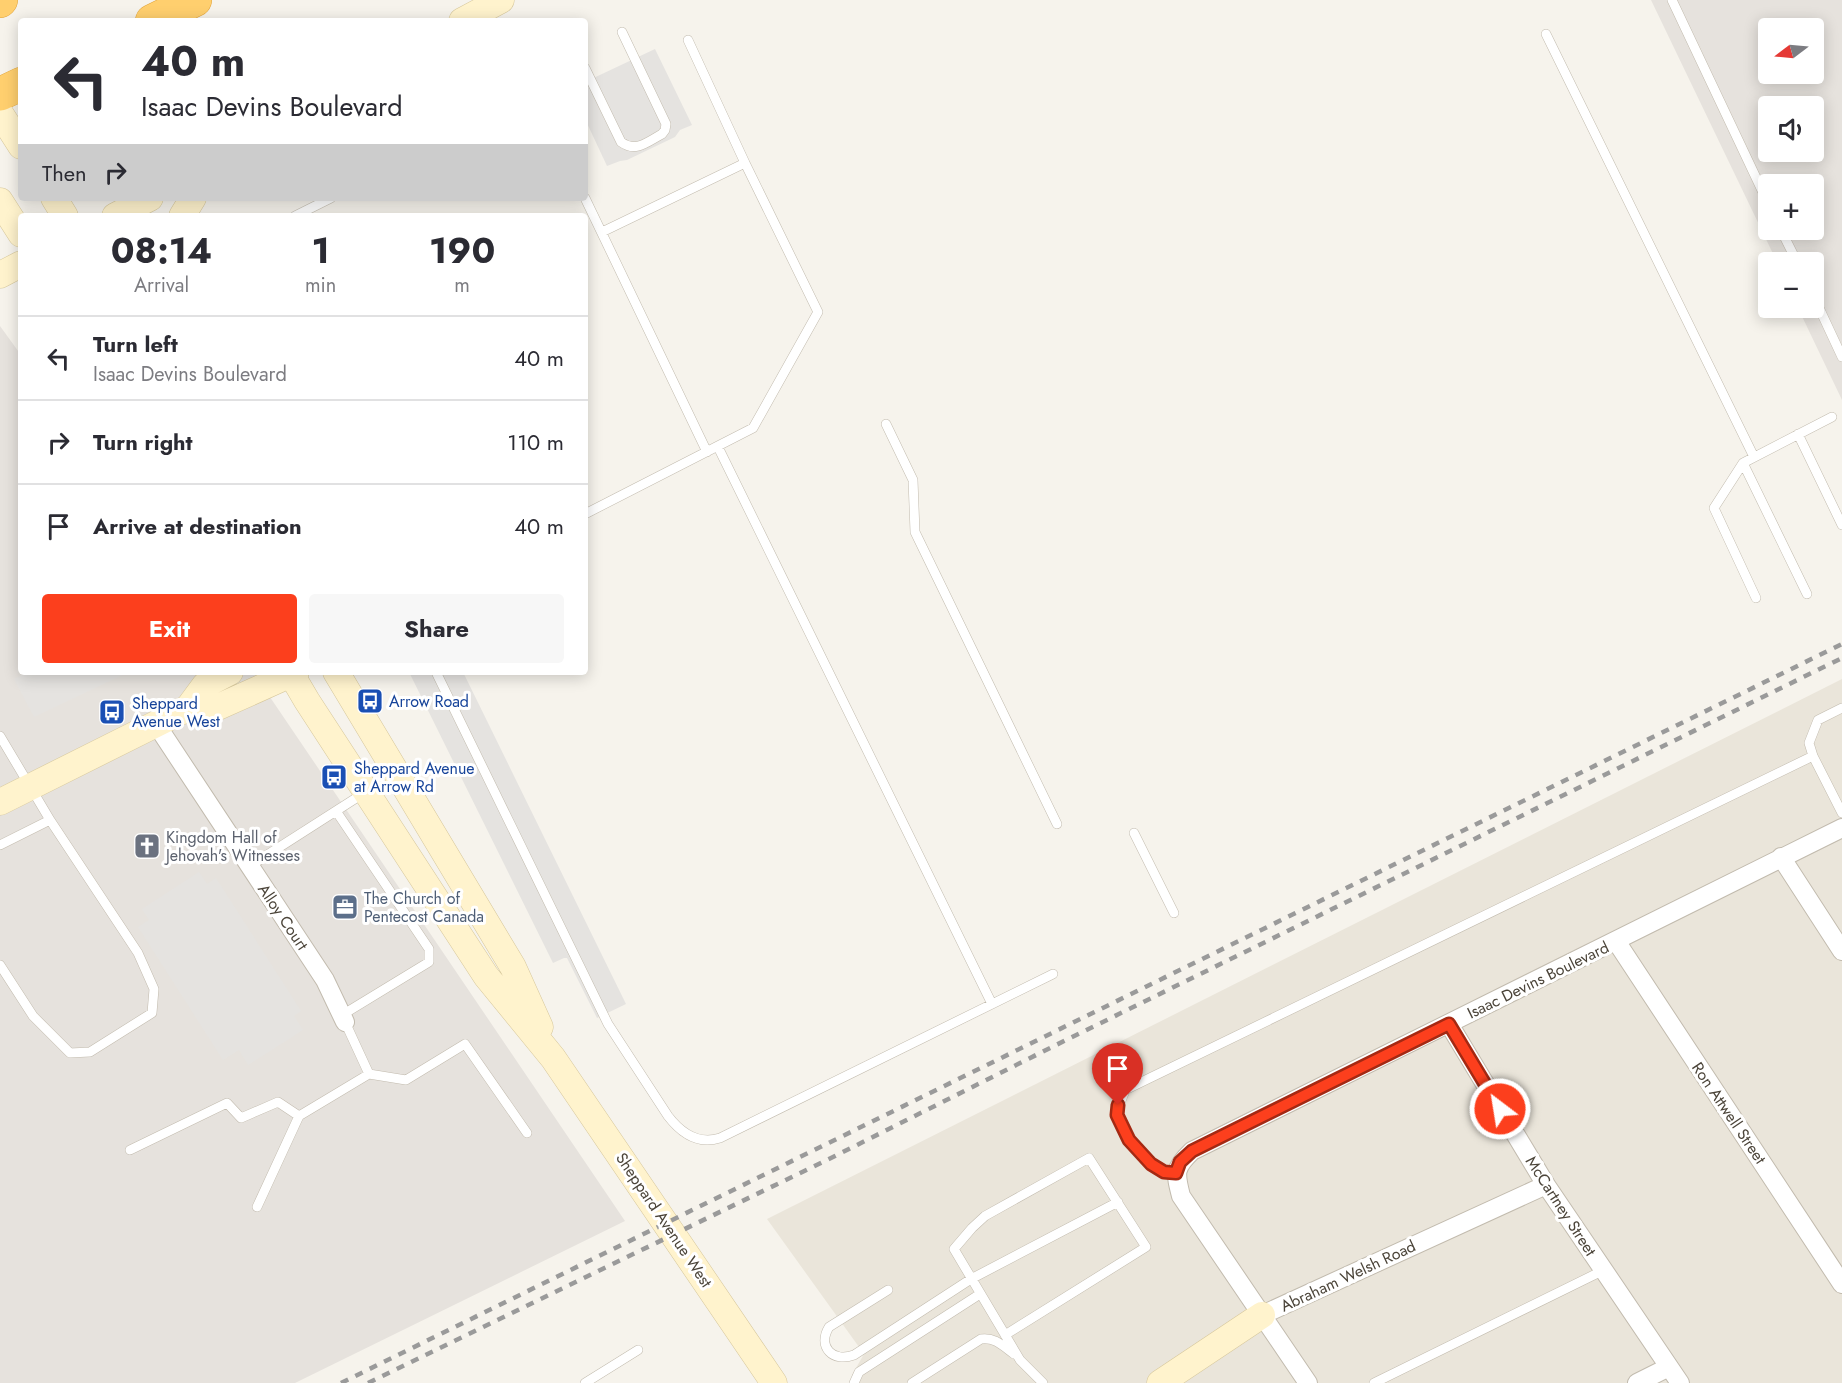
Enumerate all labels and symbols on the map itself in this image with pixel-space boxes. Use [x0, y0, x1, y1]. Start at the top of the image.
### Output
north arrow [1758, 18, 1824, 84]
bus stop icon: Arrow Road [355, 686, 385, 716]
place label: Arrow Road [389, 690, 469, 713]
place label: Sheppard Avenue West [132, 692, 220, 733]
bus stop icon: Sheppard Avenue West [97, 697, 127, 727]
place label: Sheppard Avenue at Arrow Rd [354, 757, 475, 798]
bus stop icon: Sheppard Avenue at Arrow Rd [319, 762, 349, 792]
place label: Kingdom Hall of Jehovah's Witnesses [164, 826, 300, 867]
church icon: Kingdom Hall of Jehovah's Witnesses [132, 831, 162, 861]
street label: Alloy Court [252, 879, 314, 955]
place label: The Church of Pentecost Canada [364, 887, 484, 928]
office icon: The Church of Pentecost Canada [330, 892, 360, 922]
street label: Isaac Devins Boulevard [1463, 936, 1613, 1024]
pin [1092, 1043, 1143, 1105]
street label: Ron Attwell Street [1686, 1058, 1772, 1169]
position arrow [1468, 1077, 1532, 1141]
street label: Sheppard Avenue West [610, 1148, 718, 1292]
street label: McCartney Street [1520, 1152, 1602, 1261]
street label: Abraham Welsh Road [1277, 1235, 1419, 1317]

